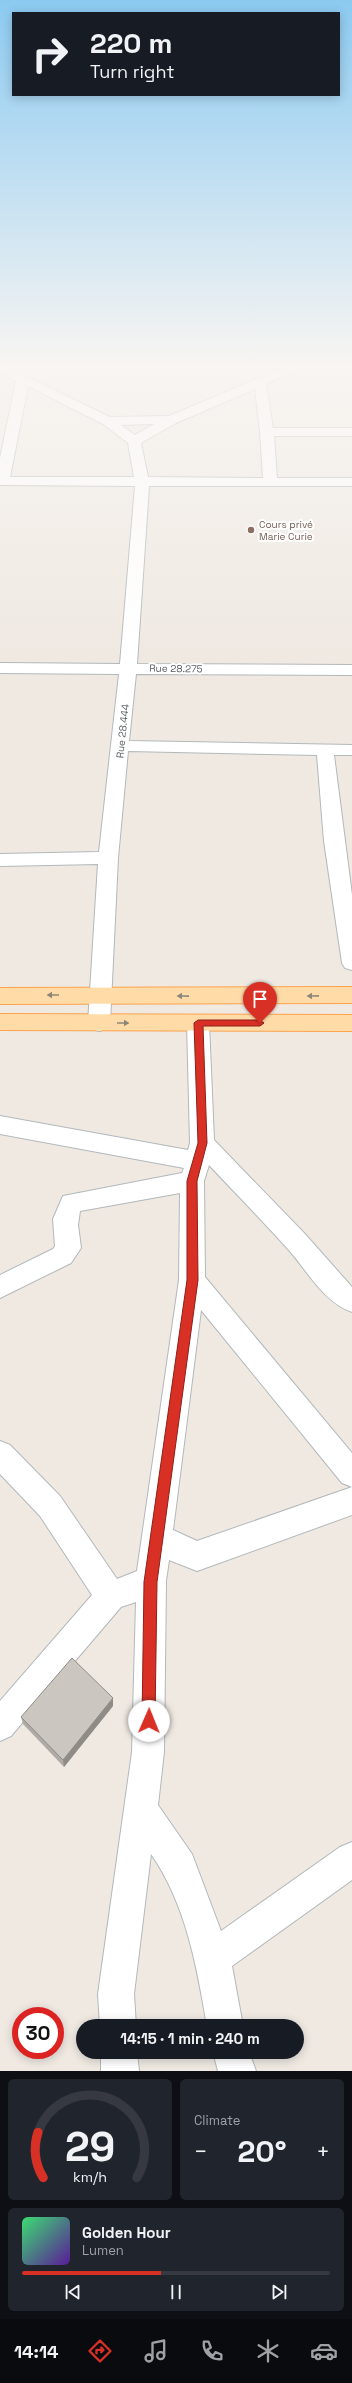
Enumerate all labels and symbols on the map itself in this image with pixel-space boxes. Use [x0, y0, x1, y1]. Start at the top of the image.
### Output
place label: Cours privé Marie Curie [259, 518, 313, 543]
marker: Cours privé Marie Curie [246, 525, 256, 535]
street label: Rue 28.275 [149, 662, 203, 675]
street label: Rue 28.444 [113, 703, 132, 759]
pin [243, 982, 277, 1023]
one-way arrow [46, 992, 59, 998]
one-way arrow [177, 993, 189, 1000]
one-way arrow [306, 993, 319, 999]
one-way arrow [117, 1020, 130, 1026]
position arrow [128, 1700, 170, 1742]
speed limit sign: 30 [12, 2007, 64, 2059]

